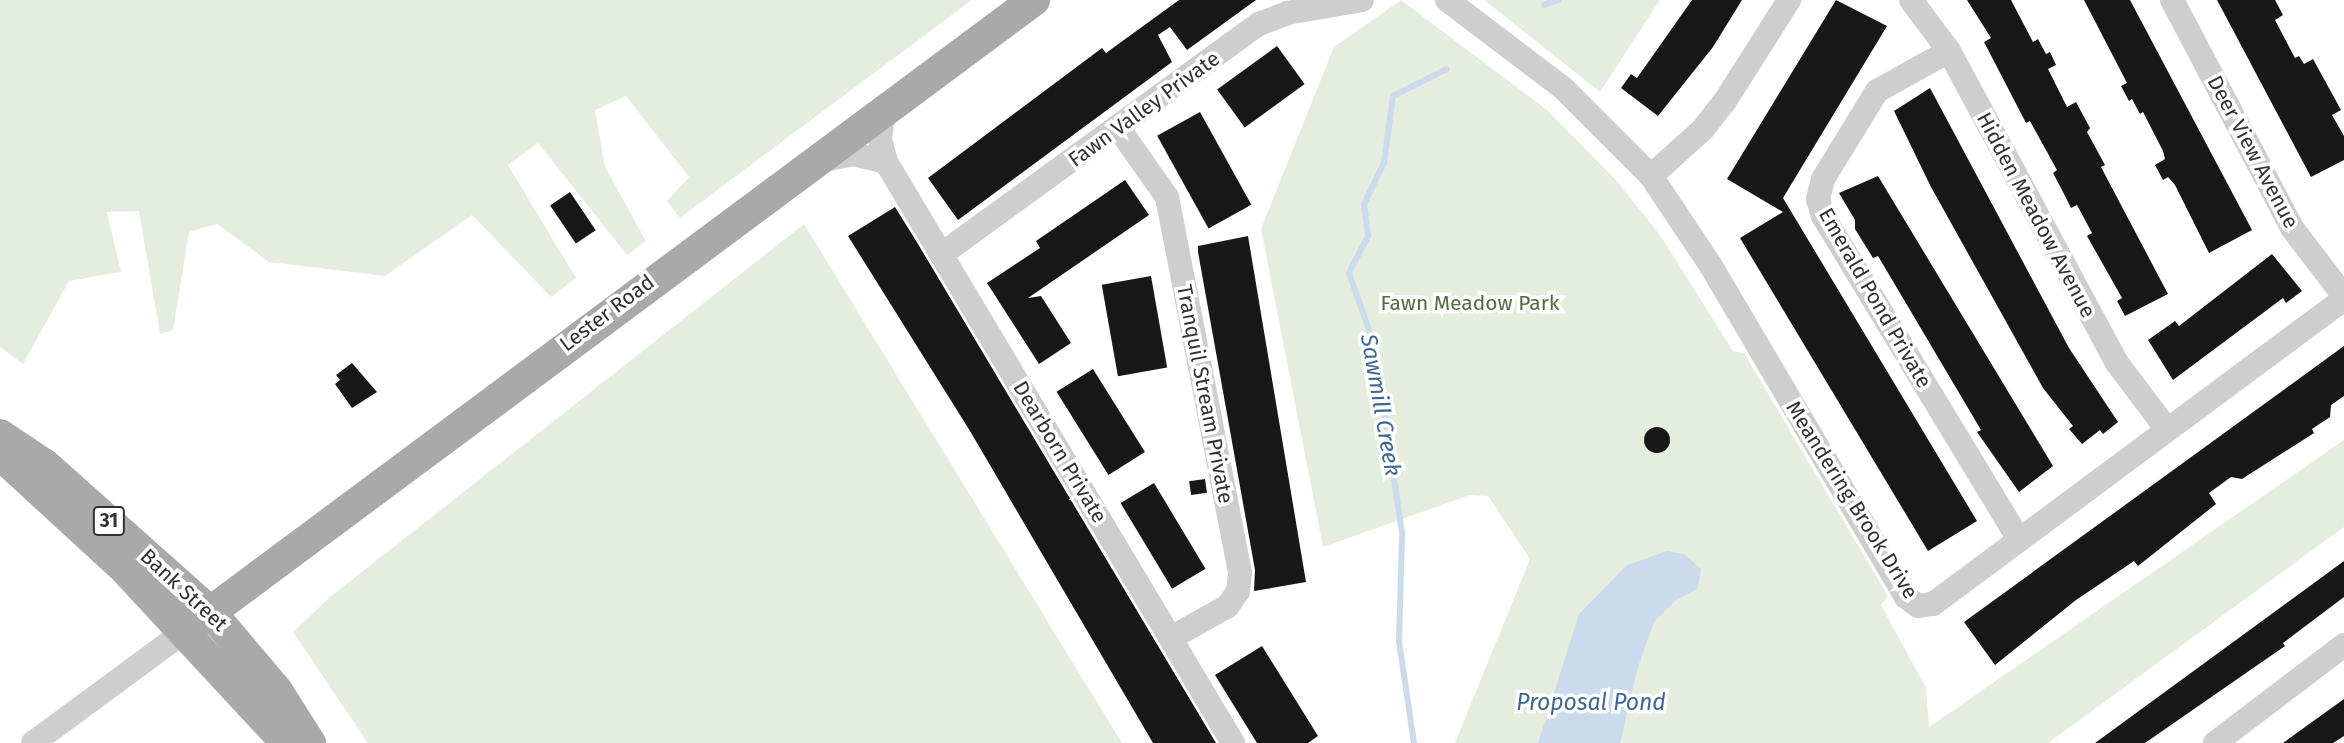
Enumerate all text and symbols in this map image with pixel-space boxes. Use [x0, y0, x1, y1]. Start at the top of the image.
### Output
street label: Fawn Valley Private [1063, 46, 1225, 172]
street label: Deer View Avenue [2202, 71, 2304, 233]
street label: Hidden Meadow Avenue [1971, 108, 2101, 322]
street label: Emerald Pond Private [1813, 204, 1937, 392]
street label: Lester Road [555, 269, 659, 357]
street label: Tranquil Stream Private [1171, 282, 1239, 506]
park label: Fawn Meadow Park [1380, 290, 1560, 316]
water label: Sawmill Creek [1355, 332, 1407, 478]
street label: Dearborn Private [1008, 377, 1112, 527]
street label: Meandering Brook Drive [1781, 396, 1923, 604]
road number: 31 [92, 506, 126, 536]
street label: Bank Street [135, 543, 233, 637]
water label: Proposal Pond [1516, 688, 1666, 716]

